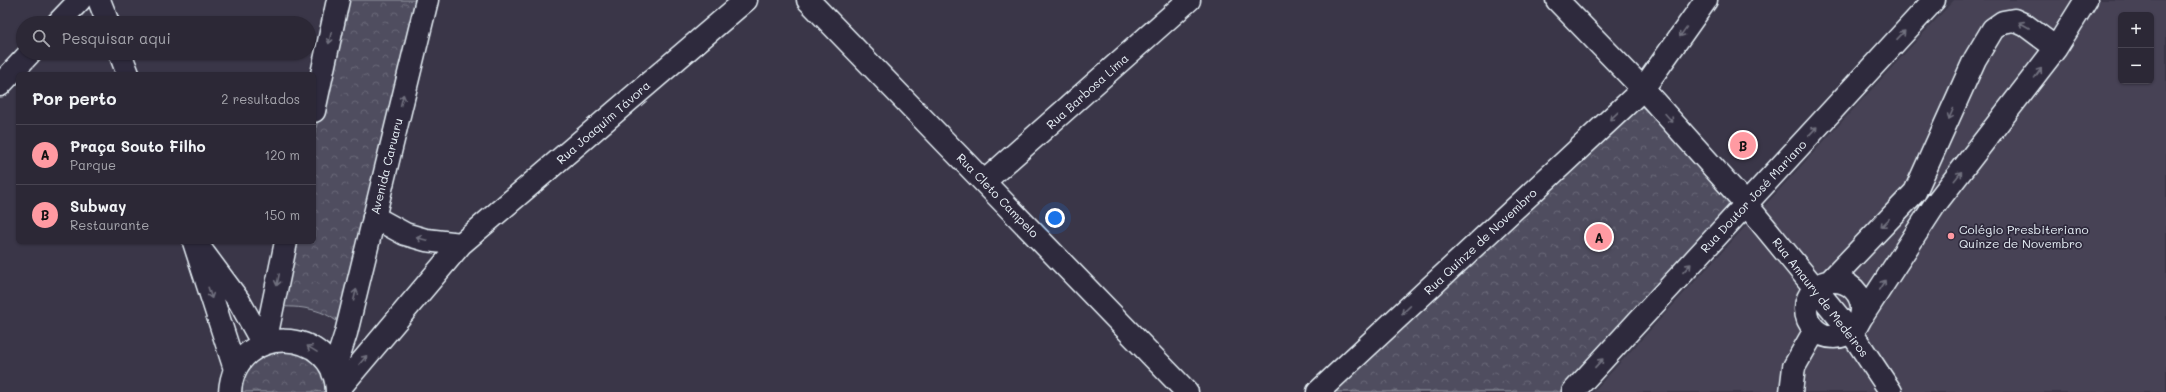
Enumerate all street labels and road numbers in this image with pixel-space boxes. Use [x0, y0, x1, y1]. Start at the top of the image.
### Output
street label: Rua Barbosa Lima [1042, 50, 1132, 132]
street label: Rua Joaquim Távora [553, 77, 653, 167]
street label: Avenida Caruaru [366, 116, 406, 216]
street label: Rua Doutor José Mariano [1696, 136, 1810, 256]
street label: Rua Cleto Campelo [954, 149, 1042, 241]
street label: Rua Quinze de Novembro [1420, 184, 1540, 298]
street label: Rua Amaury de Medeiros [1769, 234, 1873, 360]

